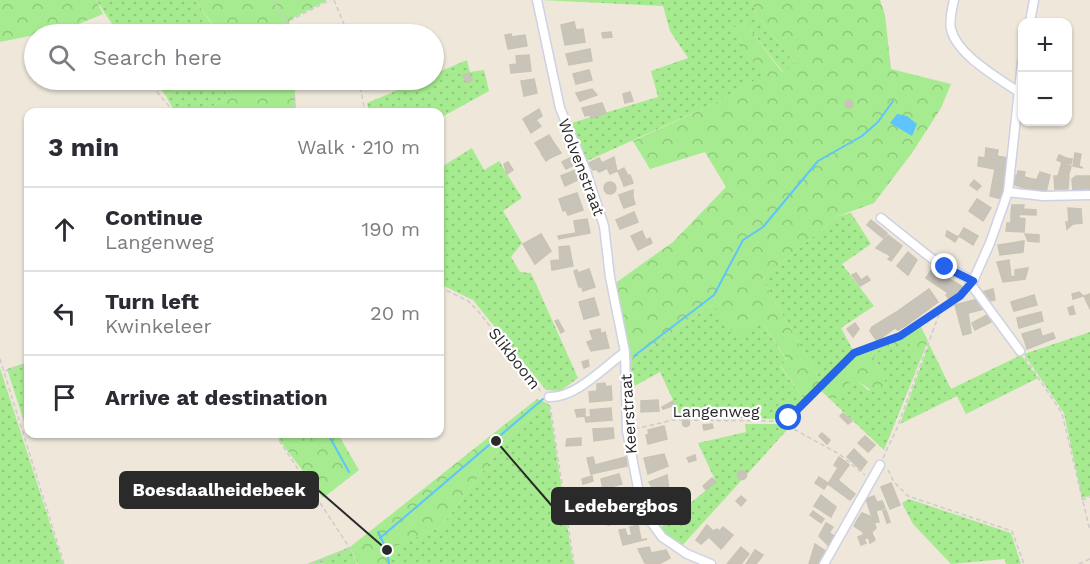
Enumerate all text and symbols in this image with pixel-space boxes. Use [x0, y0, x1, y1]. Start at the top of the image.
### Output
map controls [1018, 18, 1072, 126]
button: + [1018, 18, 1072, 72]
search box [24, 24, 444, 90]
icon: search [45, 41, 78, 74]
text: Search here [93, 45, 222, 70]
button: − [1018, 72, 1072, 126]
street label: Wolvenstraat [554, 116, 609, 219]
text: 3 min [48, 132, 119, 162]
text: Walk · 210 m [297, 135, 420, 159]
text: Continue [105, 205, 203, 230]
icon: ahead [48, 213, 81, 246]
text: 190 m [362, 217, 420, 241]
text: Langenweg [105, 230, 214, 254]
route end [931, 253, 957, 279]
text: Turn left [105, 289, 199, 314]
icon: left [48, 297, 81, 330]
text: 20 m [370, 301, 420, 325]
text: Kwinkeleer [105, 314, 212, 338]
street label: Slikboom [485, 324, 545, 393]
street label: Keerstraat [616, 373, 641, 455]
icon: arrive [48, 381, 81, 414]
text: Arrive at destination [105, 385, 328, 410]
street label: Langenweg [673, 402, 760, 421]
route start [775, 404, 801, 430]
callout: Boesdaalheidebeek [120, 472, 318, 508]
text: Boesdaalheidebeek [132, 479, 306, 500]
callout: Ledebergbos [552, 488, 690, 524]
text: Ledebergbos [564, 495, 678, 516]

